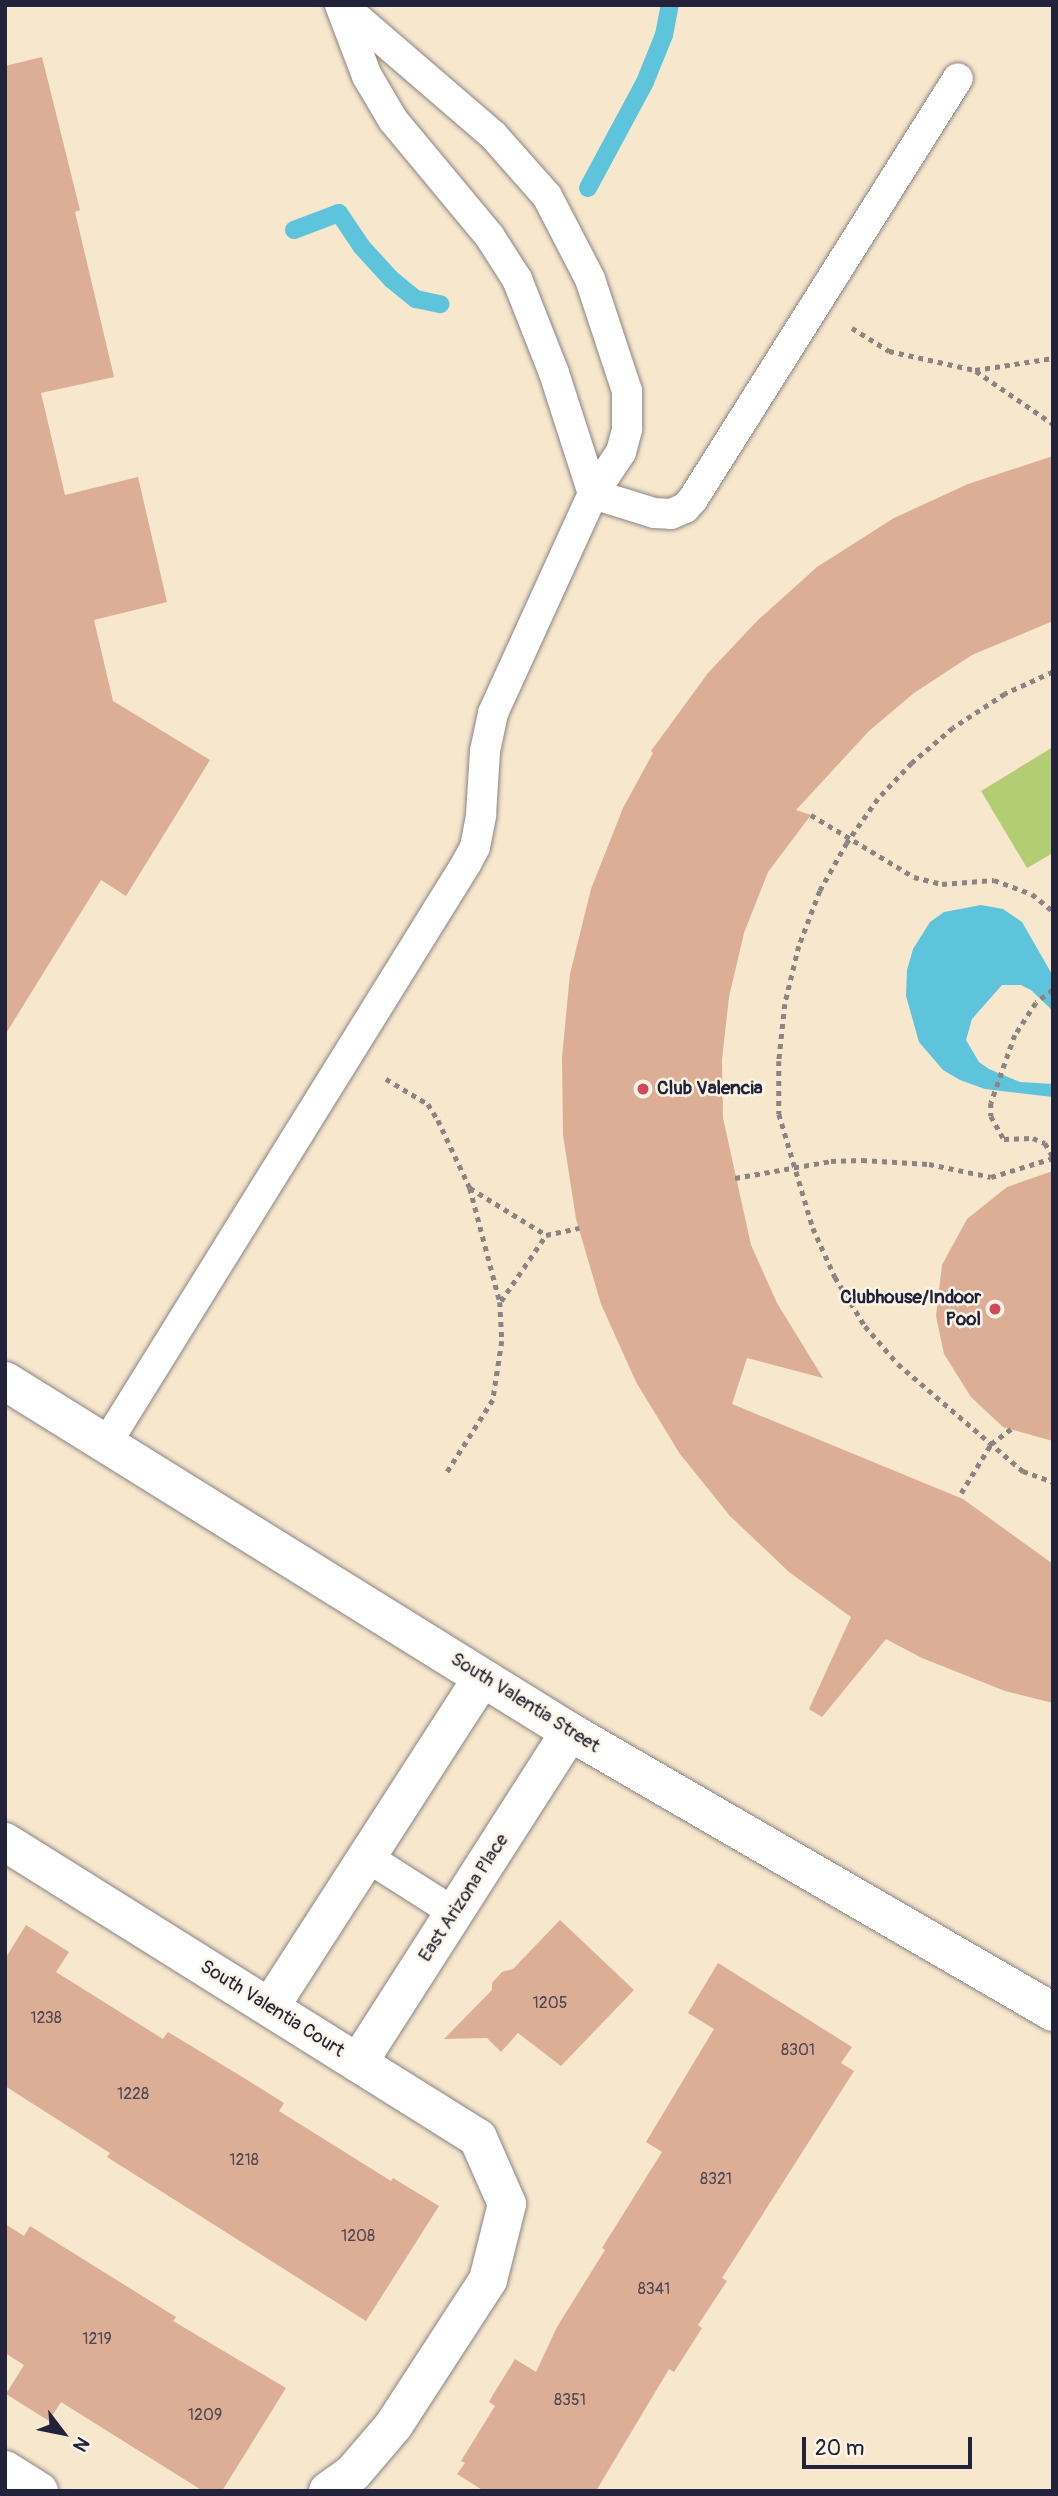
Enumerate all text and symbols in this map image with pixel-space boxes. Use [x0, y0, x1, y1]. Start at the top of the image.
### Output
place label: Club Valencia [657, 1078, 763, 1100]
marker: Club Valencia [635, 1081, 651, 1097]
place label: Clubhouse/Indoor Pool [840, 1287, 981, 1331]
marker: Clubhouse/Indoor Pool [987, 1301, 1003, 1317]
street label: South Valentia Street [446, 1648, 604, 1758]
street label: East Arizona Place [414, 1830, 514, 1966]
street label: South Valentia Court [196, 1955, 348, 2063]
house number: 1205 [533, 1993, 567, 2013]
house number: 1238 [30, 2008, 62, 2028]
house number: 8301 [781, 2040, 815, 2060]
house number: 1228 [117, 2084, 149, 2104]
house number: 1218 [229, 2150, 259, 2170]
house number: 8321 [700, 2169, 732, 2189]
house number: 1208 [341, 2226, 375, 2246]
house number: 8341 [638, 2279, 670, 2299]
house number: 1219 [82, 2329, 112, 2349]
house number: 8351 [554, 2390, 586, 2410]
north arrow [28, 2398, 98, 2468]
house number: 1209 [188, 2405, 222, 2425]
scale bar [806, 2422, 976, 2466]
text: N [67, 2432, 94, 2456]
text: 20 m [815, 2435, 864, 2462]

